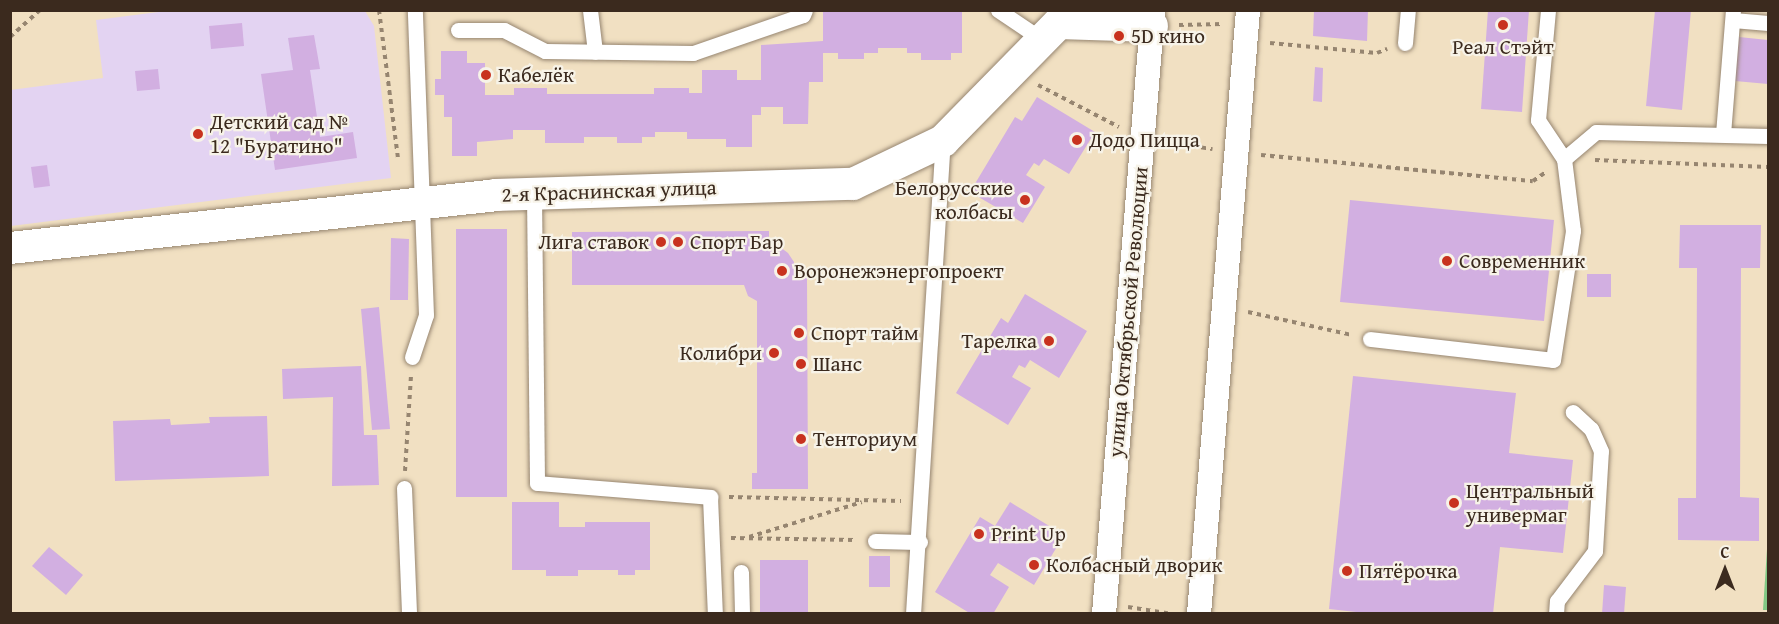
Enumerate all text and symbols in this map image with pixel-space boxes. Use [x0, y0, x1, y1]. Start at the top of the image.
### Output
marker: Реал Стэйт [1496, 18, 1510, 32]
place label: 5D кино [1131, 23, 1205, 49]
marker: 5D кино [1112, 29, 1126, 43]
place label: Реал Стэйт [1452, 34, 1554, 60]
place label: Кабелёк [498, 62, 574, 88]
marker: Кабелёк [479, 68, 493, 82]
place label: Детский сад № 12 "Буратино" [210, 109, 348, 159]
marker: Детский сад № 12 "Буратино" [191, 127, 205, 141]
place label: Додо Пицца [1089, 127, 1200, 153]
marker: Додо Пицца [1070, 133, 1084, 147]
street label: улица Октябрьской Революции [1103, 166, 1153, 458]
street label: 2-я Краснинская улица [501, 175, 717, 207]
place label: Белорусские колбасы [895, 175, 1013, 225]
marker: Белорусские колбасы [1018, 193, 1032, 207]
place label: Лига ставок [538, 229, 649, 255]
place label: Спорт Бар [690, 229, 783, 255]
marker: Лига ставок [654, 235, 668, 249]
marker: Спорт Бар [671, 235, 685, 249]
place label: Современник [1459, 248, 1585, 274]
marker: Современник [1440, 254, 1454, 268]
place label: Воронежэнергопроект [794, 258, 1004, 284]
marker: Воронежэнергопроект [775, 264, 789, 278]
place label: Спорт тайм [811, 320, 919, 346]
marker: Спорт тайм [792, 326, 806, 340]
place label: Тарелка [962, 328, 1037, 354]
marker: Тарелка [1042, 334, 1056, 348]
place label: Колибри [680, 340, 762, 366]
marker: Колибри [767, 346, 781, 360]
place label: Шанс [813, 351, 862, 377]
marker: Шанс [794, 357, 808, 371]
place label: Тенториум [813, 426, 917, 452]
marker: Тенториум [794, 432, 808, 446]
place label: Центральный универмаг [1466, 478, 1594, 528]
marker: Центральный универмаг [1447, 496, 1461, 510]
place label: Print Up [991, 521, 1066, 547]
marker: Print Up [972, 527, 986, 541]
north arrow [1695, 540, 1755, 600]
text: С [1720, 540, 1730, 564]
place label: Колбасный дворик [1046, 552, 1222, 578]
marker: Колбасный дворик [1027, 558, 1041, 572]
place label: Пятёрочка [1359, 558, 1457, 584]
marker: Пятёрочка [1340, 564, 1354, 578]

